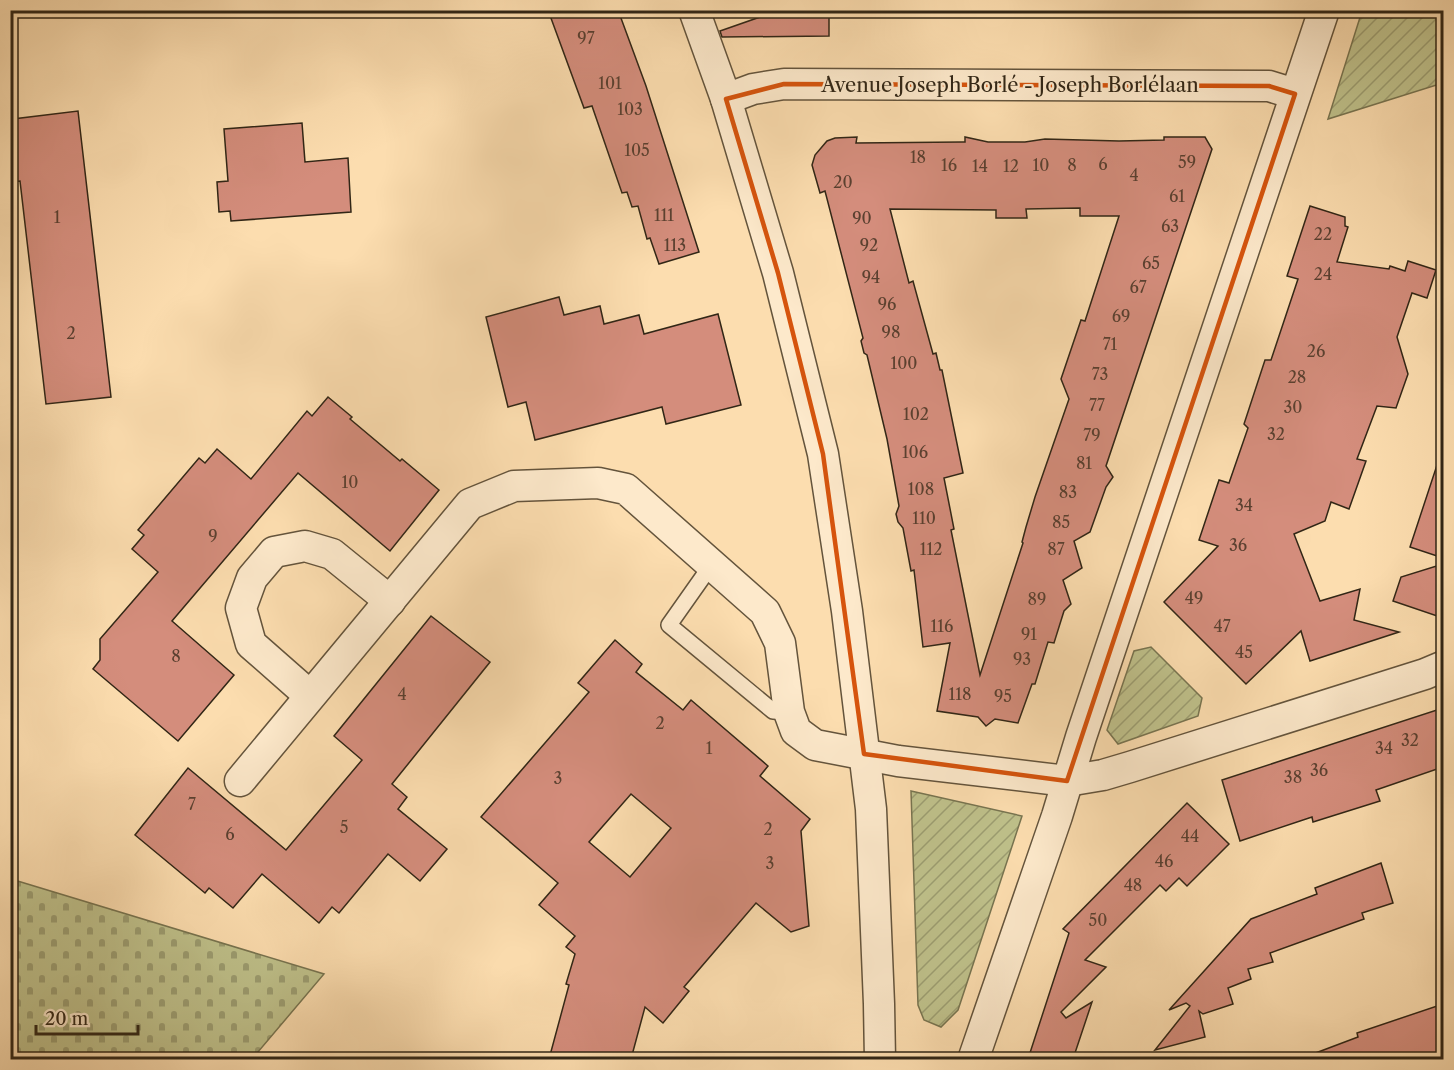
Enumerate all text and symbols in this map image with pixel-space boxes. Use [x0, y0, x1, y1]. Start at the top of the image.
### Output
house number: 97 [577, 28, 595, 48]
house number: 101 [598, 73, 622, 93]
street label: Avenue Joseph Borlé - Joseph Borlélaan [820, 73, 1199, 97]
house number: 103 [617, 99, 643, 119]
house number: 105 [624, 140, 650, 160]
house number: 18 [910, 147, 926, 167]
house number: 59 [1178, 152, 1196, 172]
house number: 6 [1098, 154, 1108, 174]
house number: 16 [941, 155, 957, 175]
house number: 10 [1033, 155, 1049, 175]
house number: 8 [1067, 155, 1077, 175]
house number: 14 [972, 156, 988, 176]
house number: 12 [1003, 156, 1019, 176]
house number: 4 [1129, 165, 1139, 185]
house number: 20 [833, 172, 853, 192]
house number: 61 [1169, 186, 1185, 206]
house number: 111 [654, 205, 674, 225]
house number: 1 [54, 207, 61, 227]
house number: 90 [852, 208, 872, 228]
house number: 63 [1161, 216, 1179, 236]
house number: 22 [1314, 224, 1332, 244]
house number: 113 [664, 235, 686, 255]
house number: 92 [860, 235, 878, 255]
house number: 65 [1142, 253, 1160, 273]
house number: 24 [1314, 264, 1332, 284]
house number: 94 [862, 267, 880, 287]
house number: 67 [1129, 277, 1147, 297]
house number: 96 [878, 294, 896, 314]
house number: 69 [1112, 306, 1130, 326]
house number: 98 [882, 322, 900, 342]
house number: 2 [66, 323, 76, 343]
house number: 71 [1103, 334, 1118, 354]
house number: 26 [1307, 341, 1325, 361]
house number: 100 [890, 353, 918, 373]
house number: 73 [1092, 364, 1108, 384]
house number: 28 [1288, 367, 1306, 387]
house number: 77 [1089, 395, 1105, 415]
house number: 30 [1284, 397, 1302, 417]
house number: 102 [903, 404, 929, 424]
house number: 32 [1267, 424, 1285, 444]
house number: 79 [1083, 425, 1101, 445]
house number: 106 [902, 442, 928, 462]
house number: 81 [1076, 453, 1092, 473]
house number: 10 [342, 472, 358, 492]
house number: 108 [908, 479, 934, 499]
house number: 83 [1059, 482, 1077, 502]
house number: 34 [1235, 495, 1253, 515]
house number: 110 [912, 508, 936, 528]
house number: 85 [1052, 512, 1070, 532]
house number: 9 [208, 526, 218, 546]
house number: 36 [1229, 535, 1247, 555]
house number: 112 [920, 539, 942, 559]
house number: 87 [1047, 539, 1065, 559]
house number: 49 [1185, 588, 1203, 608]
house number: 89 [1028, 589, 1046, 609]
house number: 116 [931, 616, 953, 636]
house number: 47 [1213, 616, 1231, 636]
house number: 91 [1021, 624, 1037, 644]
house number: 45 [1235, 642, 1253, 662]
house number: 8 [171, 646, 181, 666]
house number: 93 [1013, 649, 1031, 669]
house number: 4 [397, 684, 407, 704]
house number: 118 [949, 684, 971, 704]
house number: 95 [994, 686, 1012, 706]
house number: 2 [655, 713, 665, 733]
house number: 32 [1401, 730, 1419, 750]
house number: 1 [706, 738, 713, 758]
house number: 34 [1375, 738, 1393, 758]
house number: 36 [1310, 760, 1328, 780]
house number: 38 [1284, 767, 1302, 787]
house number: 3 [554, 768, 562, 788]
house number: 7 [188, 794, 196, 814]
house number: 5 [340, 817, 348, 837]
house number: 2 [763, 819, 773, 839]
house number: 6 [225, 824, 235, 844]
house number: 44 [1181, 826, 1199, 846]
house number: 46 [1155, 851, 1173, 871]
house number: 3 [766, 853, 774, 873]
house number: 48 [1124, 875, 1142, 895]
house number: 50 [1089, 910, 1107, 930]
scale bar [36, 998, 138, 1036]
text: 20 m [45, 1008, 89, 1030]

